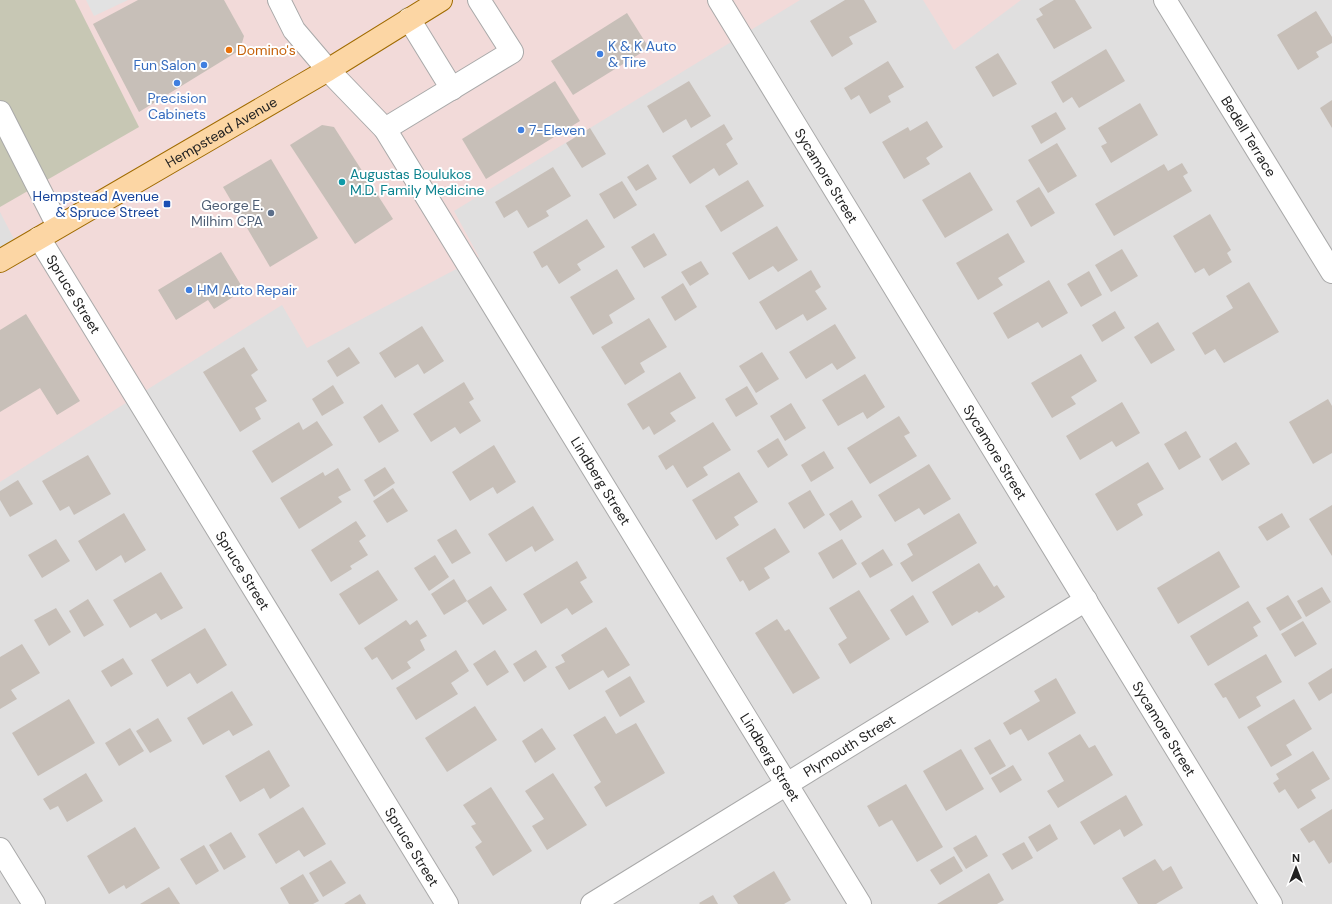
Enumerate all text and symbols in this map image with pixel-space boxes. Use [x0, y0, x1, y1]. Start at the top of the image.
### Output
place label: K & K Auto & Tire [608, 37, 677, 71]
place label: Domino's [237, 41, 296, 59]
marker: Domino's [224, 45, 234, 55]
marker: K & K Auto & Tire [595, 49, 605, 59]
place label: Fun Salon [134, 56, 196, 74]
marker: Fun Salon [199, 60, 209, 70]
marker: Precision Cabinets [172, 78, 182, 88]
place label: Precision Cabinets [147, 89, 207, 123]
street label: Hempstead Avenue [162, 93, 280, 172]
street label: Bedell Terrace [1217, 93, 1280, 180]
place label: 7-Eleven [529, 121, 585, 139]
marker: 7-Eleven [516, 125, 526, 135]
street label: Sycamore Street [791, 125, 862, 227]
place label: Augustas Boulukos M.D. Family Medicine [350, 165, 485, 199]
marker: Augustas Boulukos M.D. Family Medicine [337, 177, 347, 187]
place label: Hempstead Avenue & Spruce Street [33, 187, 159, 221]
place label: George E. Milhim CPA [191, 196, 263, 230]
marker: Hempstead Avenue & Spruce Street [162, 199, 172, 209]
marker: George E. Milhim CPA [266, 208, 276, 218]
street label: Spruce Street [42, 251, 105, 337]
place label: HM Auto Repair [197, 281, 297, 299]
marker: HM Auto Repair [184, 285, 194, 295]
street label: Sycamore Street [959, 402, 1031, 503]
street label: Lindberg Street [567, 433, 635, 529]
street label: Spruce Street [212, 528, 274, 613]
street label: Sycamore Street [1128, 678, 1200, 780]
street label: Lindberg Street [736, 710, 804, 805]
street label: Plymouth Street [800, 711, 899, 781]
street label: Spruce Street [381, 804, 443, 890]
north arrow [1276, 848, 1316, 888]
text: N [1292, 851, 1300, 865]

